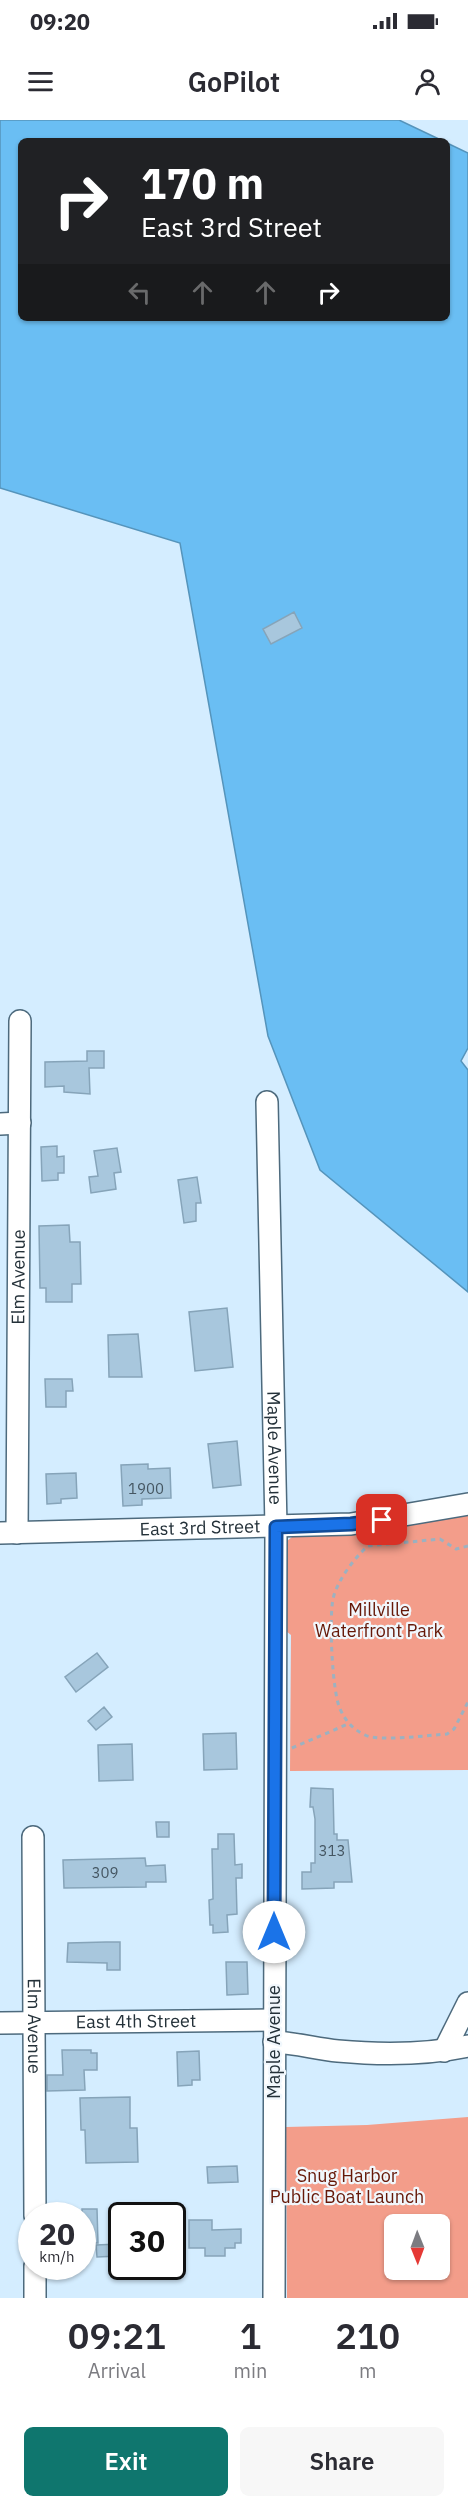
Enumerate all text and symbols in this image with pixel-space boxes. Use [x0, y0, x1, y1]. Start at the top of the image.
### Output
text: 09:20 [30, 7, 90, 36]
text: GoPilot [188, 64, 280, 99]
icon: menu [24, 65, 57, 98]
icon: person [411, 65, 444, 98]
text: 170 m [141, 156, 264, 211]
icon: right [42, 162, 120, 240]
text: East 3rd Street [141, 209, 322, 244]
icon: left [123, 276, 156, 309]
icon: ahead [186, 276, 219, 309]
icon: ahead [249, 276, 282, 309]
icon: right [312, 276, 345, 309]
street label: Elm Avenue [6, 1229, 30, 1325]
street label: Maple Avenue [262, 1391, 288, 1505]
house number: 1900 [128, 1479, 164, 1498]
pin [356, 1494, 407, 1545]
icon: arrive [365, 1503, 398, 1536]
street label: East 3rd Street [139, 1514, 261, 1540]
park label: Millville Waterfront Park [315, 1598, 443, 1642]
house number: 313 [318, 1841, 346, 1860]
house number: 309 [91, 1863, 119, 1882]
position arrow [242, 1900, 306, 1964]
street label: Elm Avenue [23, 1978, 46, 2074]
street label: Maple Avenue [262, 1985, 285, 2099]
street label: East 4th Street [76, 2009, 196, 2033]
park label: Snug Harbor Public Boat Launch [270, 2164, 424, 2208]
speed limit sign: 30 [108, 2202, 186, 2280]
text: 20 [39, 2214, 75, 2253]
north arrow [384, 2214, 450, 2280]
map controls [384, 2214, 450, 2280]
text: km/h [39, 2247, 75, 2266]
text: 09:21 [68, 2312, 166, 2359]
text: 1 [240, 2312, 261, 2359]
text: 210 [335, 2312, 400, 2359]
text: Arrival [88, 2357, 146, 2384]
text: min [234, 2357, 267, 2384]
text: m [359, 2357, 376, 2384]
button: Exit [24, 2427, 228, 2496]
button: Share [240, 2427, 444, 2496]

